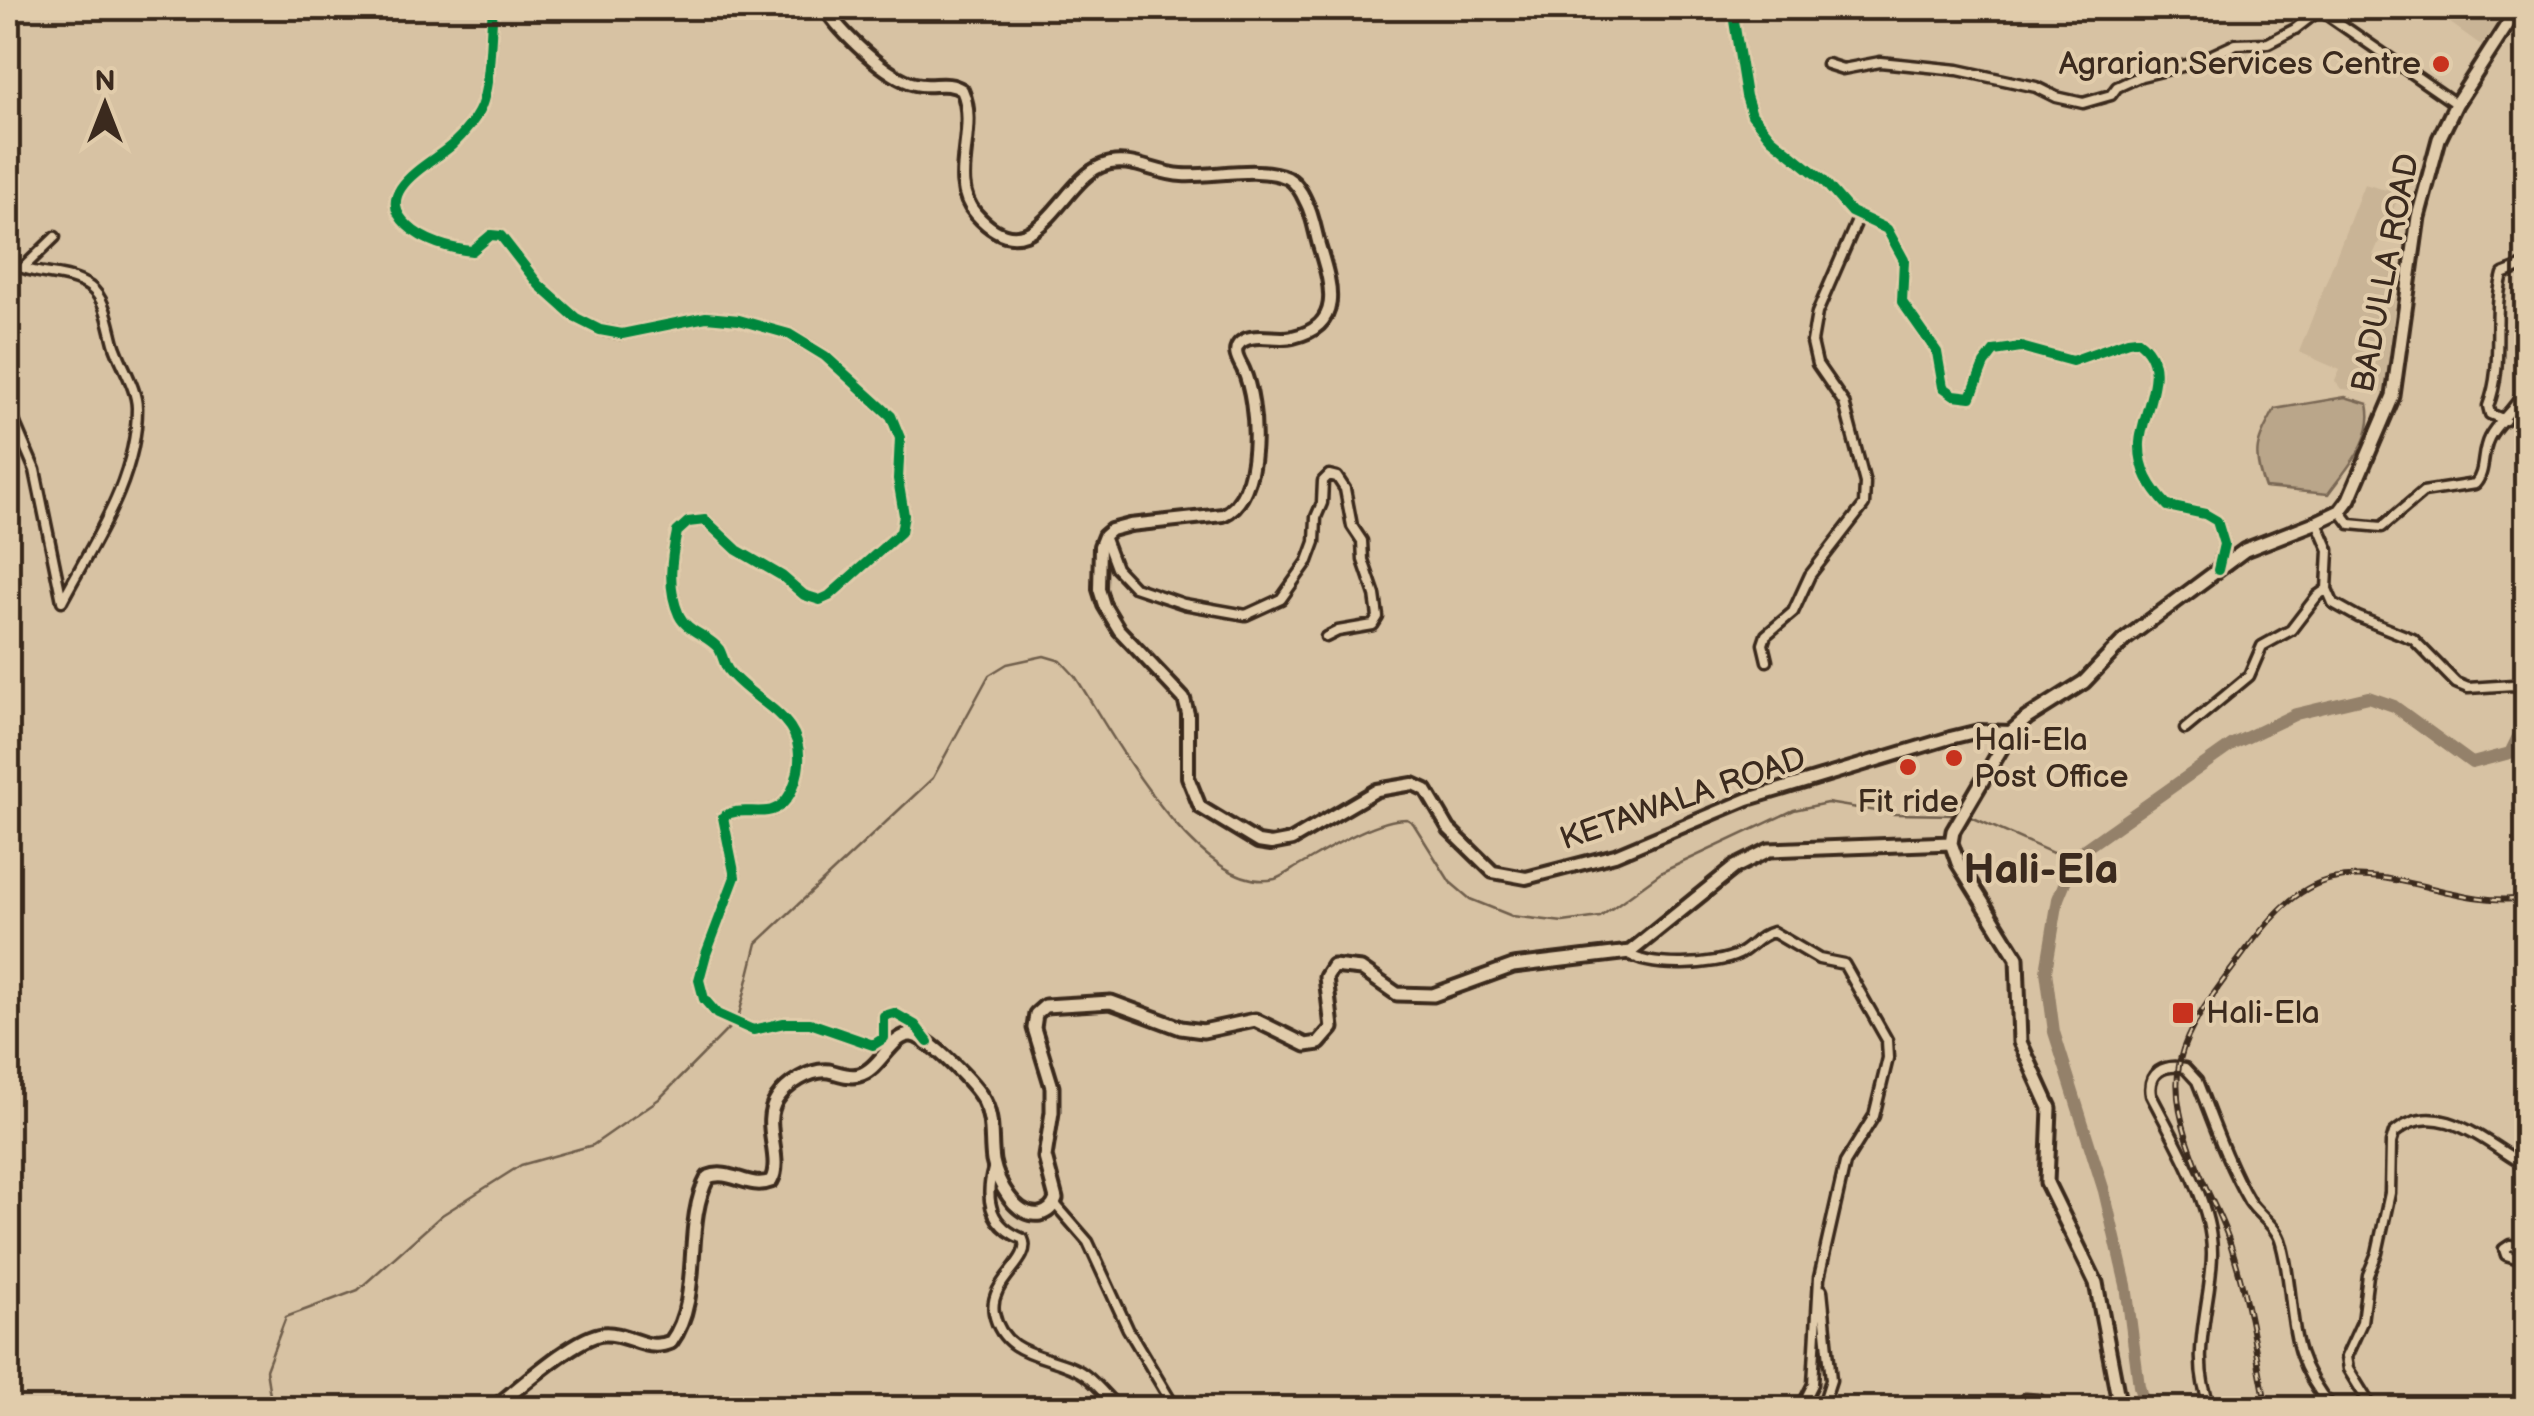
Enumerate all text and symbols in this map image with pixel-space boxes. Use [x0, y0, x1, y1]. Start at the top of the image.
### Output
place label: Agrarian Services Centre [2059, 45, 2421, 84]
marker: Agrarian Services Centre [2430, 53, 2452, 75]
north arrow [55, 55, 155, 155]
text: N [94, 65, 116, 98]
street label: BADULLA ROAD [2344, 150, 2428, 396]
place label: Hali-Ela Post Office [1974, 721, 2129, 797]
street label: KETAWALA ROAD [1555, 739, 1811, 859]
marker: Hali-Ela Post Office [1943, 747, 1965, 769]
marker: Fit ride [1897, 756, 1919, 778]
place label: Fit ride [1857, 783, 1959, 822]
district label: Hali-Ela [1963, 845, 2119, 896]
place label: Hali-Ela [2206, 994, 2320, 1033]
marker: Hali-Ela [2170, 1000, 2196, 1026]

